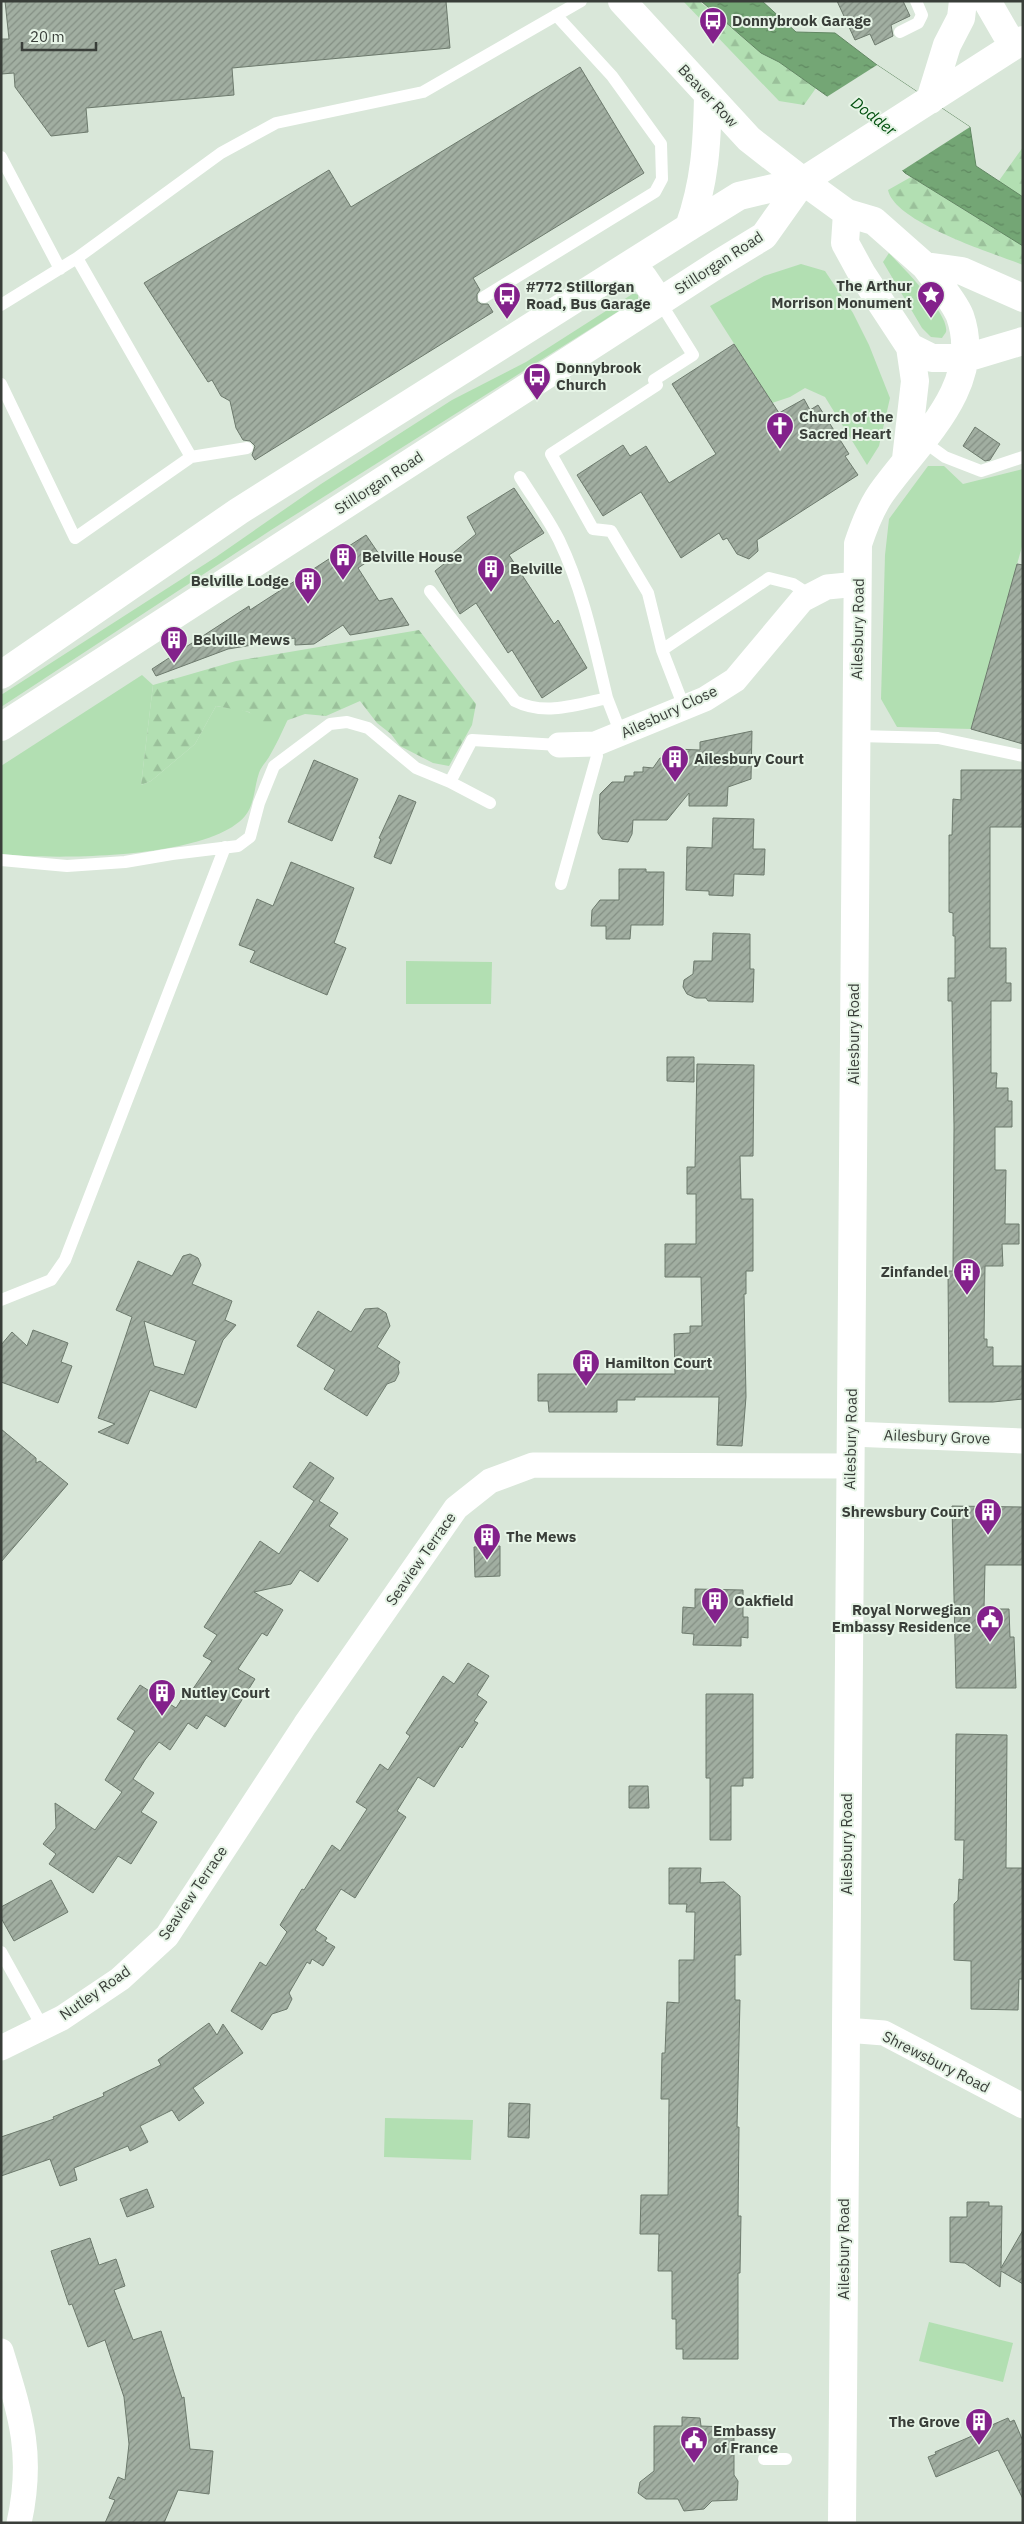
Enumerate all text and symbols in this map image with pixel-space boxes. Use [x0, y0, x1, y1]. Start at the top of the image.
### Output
bus stop icon: Donnybrook Garage [698, 6, 728, 45]
place label: Donnybrook Garage [732, 11, 871, 30]
scale bar [22, 20, 96, 52]
text: 20 m [30, 27, 65, 46]
street label: Beaver Row [674, 60, 743, 132]
water label: Dodder [847, 92, 902, 141]
street label: Stillorgan Road [671, 227, 767, 298]
place label: The Arthur Morrison Monument [771, 276, 912, 312]
place label: #772 Stillorgan Road, Bus Garage [526, 277, 651, 313]
place icon: The Arthur Morrison Monument [916, 280, 946, 319]
bus stop icon: #772 Stillorgan Road, Bus Garage [492, 281, 522, 320]
place label: Donnybrook Church [556, 358, 642, 394]
bus stop icon: Donnybrook Church [522, 362, 552, 401]
place label: Church of the Sacred Heart [799, 407, 893, 443]
church icon: Church of the Sacred Heart [765, 411, 795, 450]
street label: Stillorgan Road [331, 447, 427, 518]
building icon: Belville House [328, 542, 358, 581]
place label: Belville House [362, 547, 462, 566]
building icon: Belville [476, 554, 506, 593]
place label: Belville [510, 559, 563, 578]
building icon: Belville Lodge [293, 566, 323, 605]
place label: Belville Lodge [191, 571, 289, 590]
street label: Ailesbury Road [847, 578, 868, 680]
building icon: Belville Mews [159, 625, 189, 664]
place label: Belville Mews [193, 630, 290, 649]
street label: Ailesbury Close [618, 681, 720, 742]
building icon: Ailesbury Court [660, 744, 690, 783]
place label: Ailesbury Court [694, 749, 804, 768]
street label: Ailesbury Road [844, 983, 863, 1085]
building icon: Zinfandel [952, 1257, 982, 1296]
place label: Zinfandel [881, 1262, 948, 1281]
building icon: Hamilton Court [571, 1348, 601, 1387]
place label: Hamilton Court [605, 1353, 712, 1372]
street label: Ailesbury Road [840, 1388, 861, 1490]
street label: Ailesbury Grove [883, 1425, 991, 1448]
building icon: Shrewsbury Court [973, 1497, 1003, 1536]
place label: Shrewsbury Court [841, 1502, 969, 1521]
street label: Seaview Terrace [381, 1508, 460, 1609]
building icon: The Mews [472, 1522, 502, 1561]
place label: The Mews [506, 1527, 577, 1546]
building icon: Oakfield [700, 1586, 730, 1625]
place label: Oakfield [734, 1591, 794, 1610]
place label: Royal Norwegian Embassy Residence [832, 1600, 971, 1636]
public building icon: Royal Norwegian Embassy Residence [975, 1604, 1005, 1643]
building icon: Nutley Court [147, 1678, 177, 1717]
place label: Nutley Court [181, 1683, 270, 1702]
street label: Ailesbury Road [837, 1793, 856, 1895]
street label: Seaview Terrace [154, 1842, 231, 1944]
street label: Nutley Road [56, 1961, 134, 2024]
street label: Shrewsbury Road [879, 2026, 993, 2097]
street label: Ailesbury Road [834, 2198, 853, 2300]
building icon: The Grove [964, 2407, 994, 2446]
place label: The Grove [889, 2412, 960, 2431]
place label: Embassy of France [713, 2421, 778, 2457]
public building icon: Embassy of France [679, 2425, 709, 2464]

